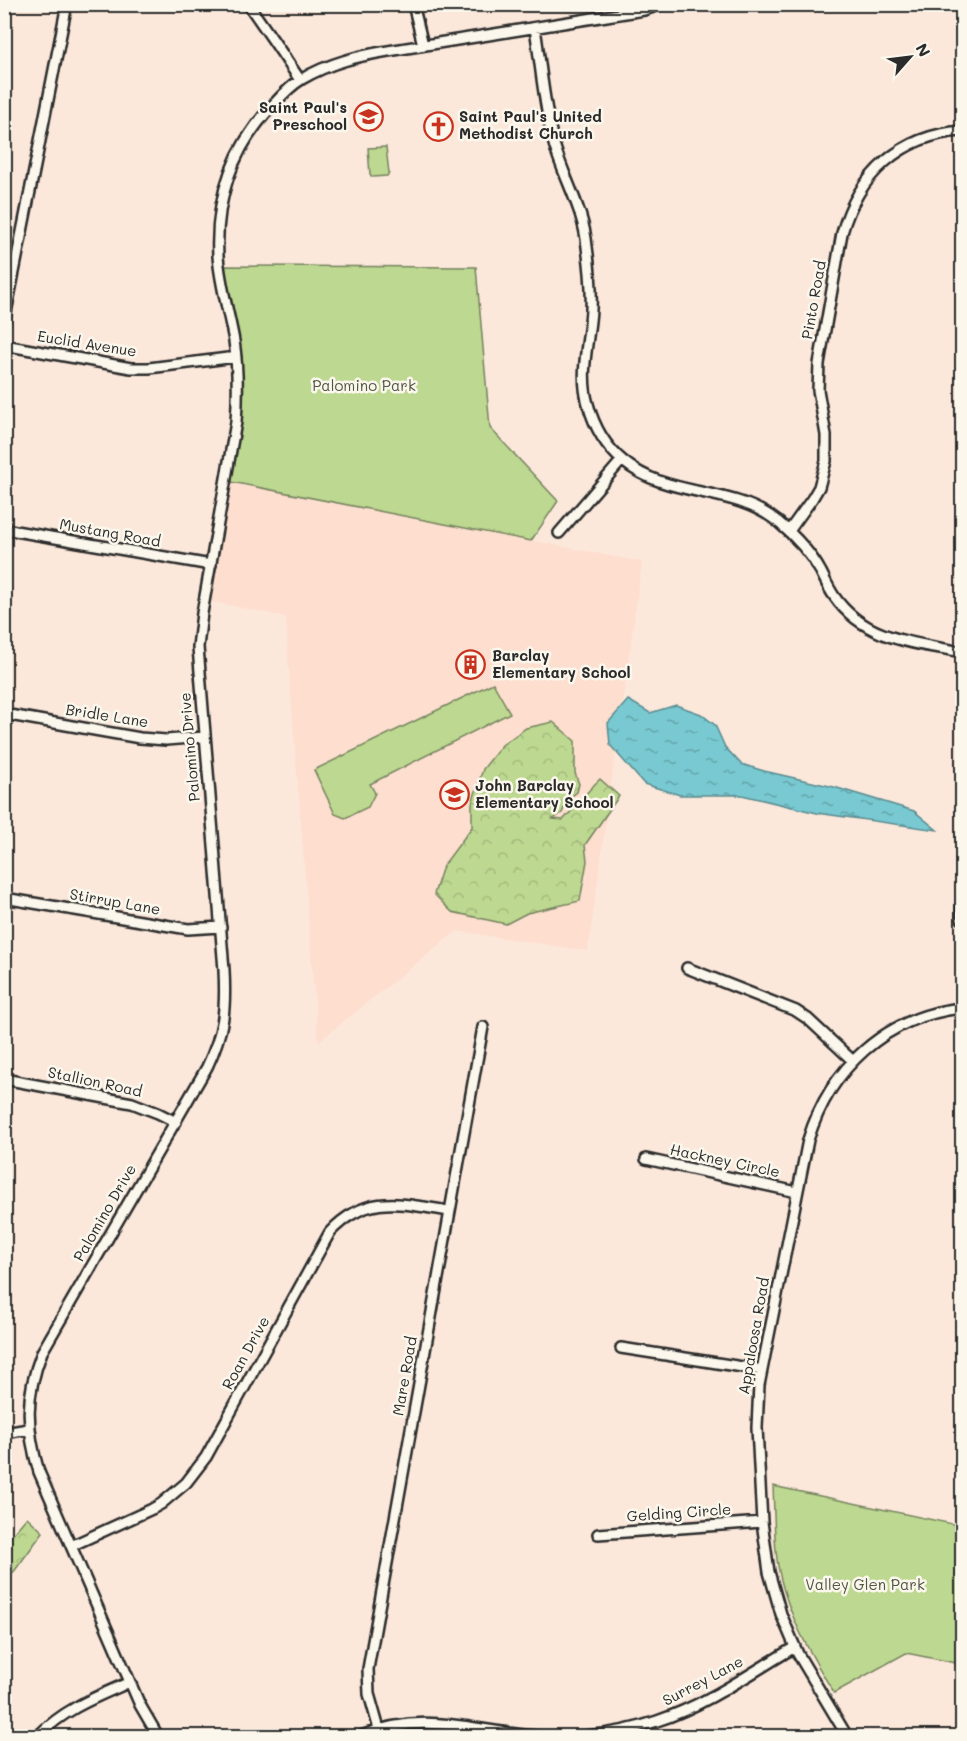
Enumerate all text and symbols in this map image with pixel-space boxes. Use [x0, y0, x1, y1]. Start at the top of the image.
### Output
north arrow [880, 27, 940, 87]
text: N [912, 39, 936, 60]
place label: Saint Paul's Preschool [259, 97, 347, 134]
school or university icon: Saint Paul's Preschool [352, 101, 384, 133]
place label: Saint Paul's United Methodist Church [459, 106, 602, 143]
church icon: Saint Paul's United Methodist Church [422, 110, 454, 142]
street label: Pinto Road [796, 259, 830, 341]
street label: Euclid Avenue [36, 325, 138, 361]
park label: Palomino Park [312, 375, 416, 395]
street label: Mustang Road [58, 513, 162, 551]
place label: Barclay Elementary School [492, 645, 631, 682]
building icon: Barclay Elementary School [455, 649, 487, 681]
street label: Palomino Drive [174, 692, 204, 802]
street label: Bridle Lane [64, 699, 150, 731]
place label: John Barclay Elementary School [475, 775, 614, 812]
school or university icon: John Barclay Elementary School [438, 779, 470, 811]
street label: Stirrup Lane [68, 883, 162, 919]
street label: Stallion Road [46, 1061, 144, 1101]
street label: Hackney Circle [668, 1139, 782, 1181]
street label: Palomino Drive [68, 1160, 140, 1265]
street label: Appaloosa Road [733, 1276, 773, 1396]
street label: Roan Drive [217, 1312, 273, 1393]
street label: Mare Road [387, 1335, 421, 1417]
street label: Gelding Circle [626, 1498, 732, 1526]
park label: Valley Glen Park [805, 1574, 925, 1594]
street label: Surrey Lane [659, 1651, 746, 1710]

